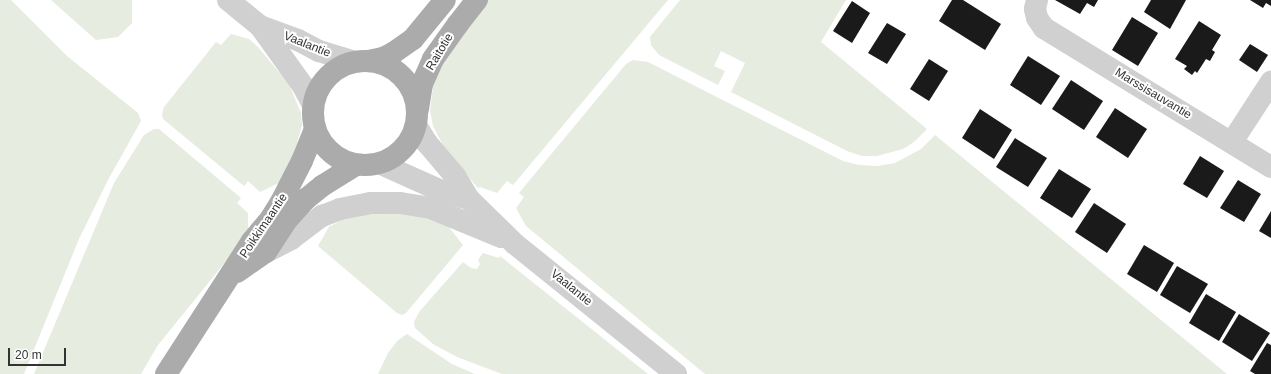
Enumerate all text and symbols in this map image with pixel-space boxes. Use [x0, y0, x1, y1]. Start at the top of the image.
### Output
street label: Vaalantie [282, 29, 332, 61]
street label: Raitotie [423, 31, 457, 73]
street label: Marssisauvantie [1112, 66, 1194, 122]
street label: Poikkimaantie [237, 191, 291, 261]
street label: Vaalantie [547, 267, 595, 309]
scale bar [10, 340, 68, 366]
text: 20 m [15, 348, 42, 362]

